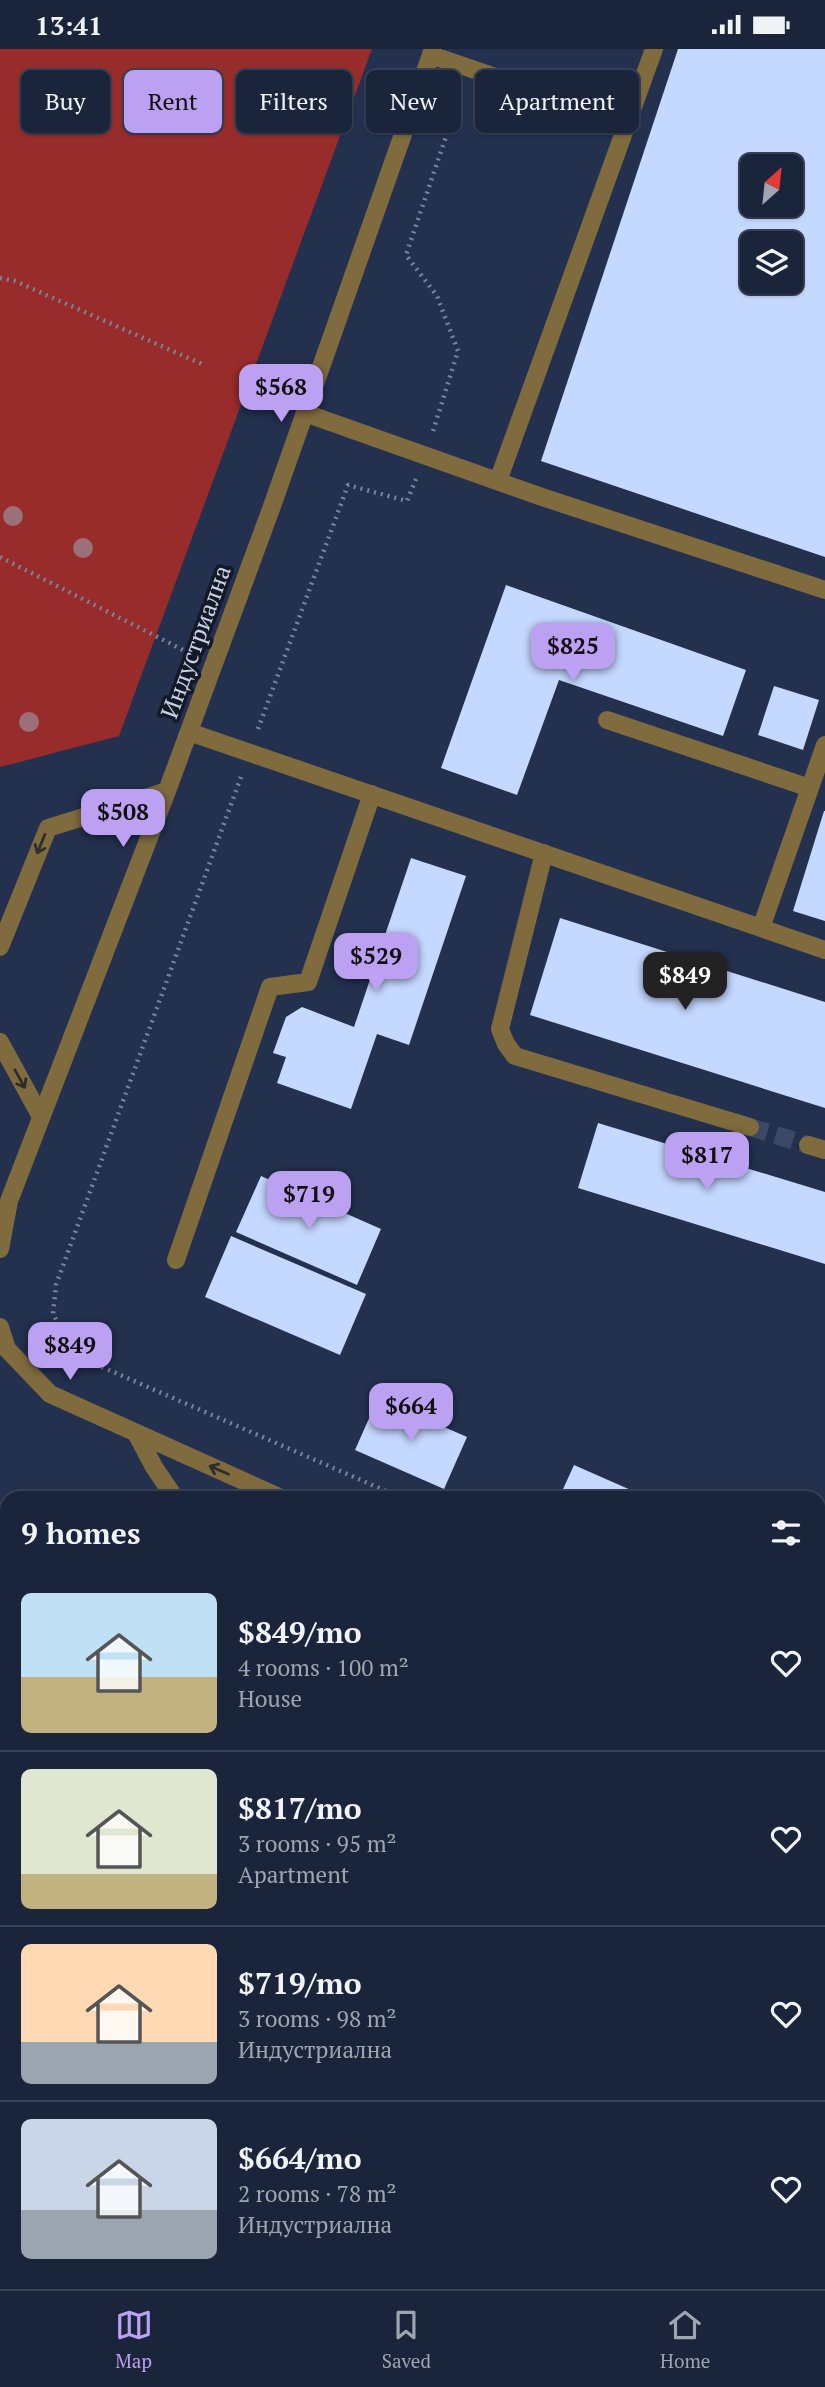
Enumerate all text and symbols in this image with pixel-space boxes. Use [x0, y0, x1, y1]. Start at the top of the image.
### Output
text: 13:41 [35, 8, 103, 42]
chip: Buy [21, 70, 110, 133]
chip: Rent [124, 70, 222, 133]
chip: Filters [236, 70, 352, 133]
chip: New [366, 70, 461, 133]
chip: Apartment [475, 70, 639, 133]
north arrow [740, 154, 803, 217]
map controls [740, 154, 803, 294]
button: layers [740, 231, 803, 294]
pin: $568 [240, 365, 322, 424]
text: $568 [255, 371, 307, 402]
street label: Индустриална [153, 561, 238, 723]
pin: $825 [532, 623, 614, 683]
text: $825 [547, 630, 599, 661]
pin: $508 [82, 789, 164, 849]
text: $508 [97, 796, 149, 827]
one-way arrow [34, 832, 47, 854]
pin: $529 [335, 933, 417, 993]
text: $529 [350, 940, 402, 971]
pin: $849 [644, 953, 726, 1012]
text: $849 [659, 959, 711, 990]
one-way arrow [14, 1068, 27, 1089]
pin: $817 [666, 1133, 748, 1192]
text: $817 [681, 1139, 733, 1170]
pin: $719 [268, 1171, 350, 1231]
text: $719 [283, 1178, 335, 1209]
pin: $849 [29, 1323, 111, 1382]
text: $849 [44, 1329, 96, 1360]
pin: $664 [370, 1383, 452, 1443]
text: $664 [385, 1390, 437, 1421]
one-way arrow [209, 1463, 230, 1476]
text: 9 homes [21, 1513, 140, 1553]
icon: filters [767, 1514, 805, 1552]
text: $849/mo [238, 1612, 362, 1652]
icon: home [77, 1621, 161, 1705]
icon: heart [767, 1644, 805, 1682]
text: 4 rooms · 100 m² [238, 1652, 409, 1683]
text: House [238, 1683, 302, 1714]
text: $817/mo [238, 1788, 362, 1828]
icon: home [77, 1797, 161, 1881]
icon: heart [767, 1820, 805, 1858]
text: 3 rooms · 95 m² [238, 1828, 397, 1859]
text: Apartment [238, 1859, 349, 1890]
text: $719/mo [238, 1963, 362, 2003]
icon: home [77, 1972, 161, 2056]
icon: heart [767, 1995, 805, 2033]
text: 3 rooms · 98 m² [238, 2003, 397, 2034]
text: Индустриална [238, 2034, 392, 2065]
text: $664/mo [238, 2138, 362, 2178]
icon: home [77, 2147, 161, 2231]
icon: heart [767, 2170, 805, 2208]
text: 2 rooms · 78 m² [238, 2178, 397, 2209]
text: Индустриална [238, 2209, 392, 2240]
tab: Map [115, 2306, 153, 2373]
tab: Saved [382, 2306, 431, 2373]
tab: Home [660, 2306, 710, 2373]

